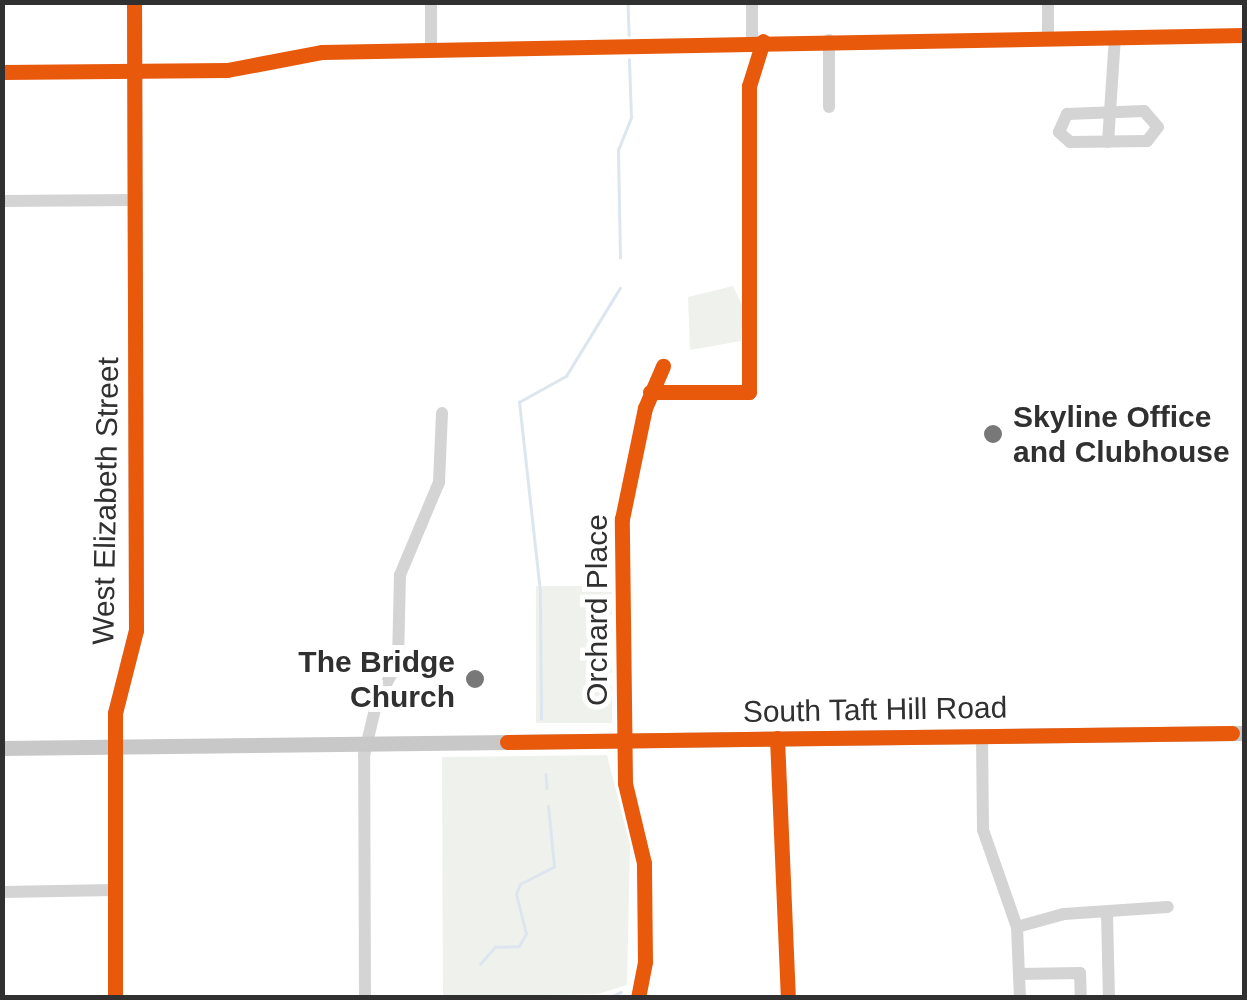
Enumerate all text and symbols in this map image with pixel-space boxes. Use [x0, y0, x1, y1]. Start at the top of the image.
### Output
street label: West Elizabeth Street [85, 357, 127, 645]
place label: Skyline Office and Clubhouse [1013, 399, 1230, 470]
marker: Skyline Office and Clubhouse [982, 423, 1004, 445]
street label: Orchard Place [579, 514, 615, 706]
place label: The Bridge Church [298, 644, 455, 714]
marker: The Bridge Church [464, 668, 486, 690]
street label: South Taft Hill Road [742, 690, 1008, 730]

